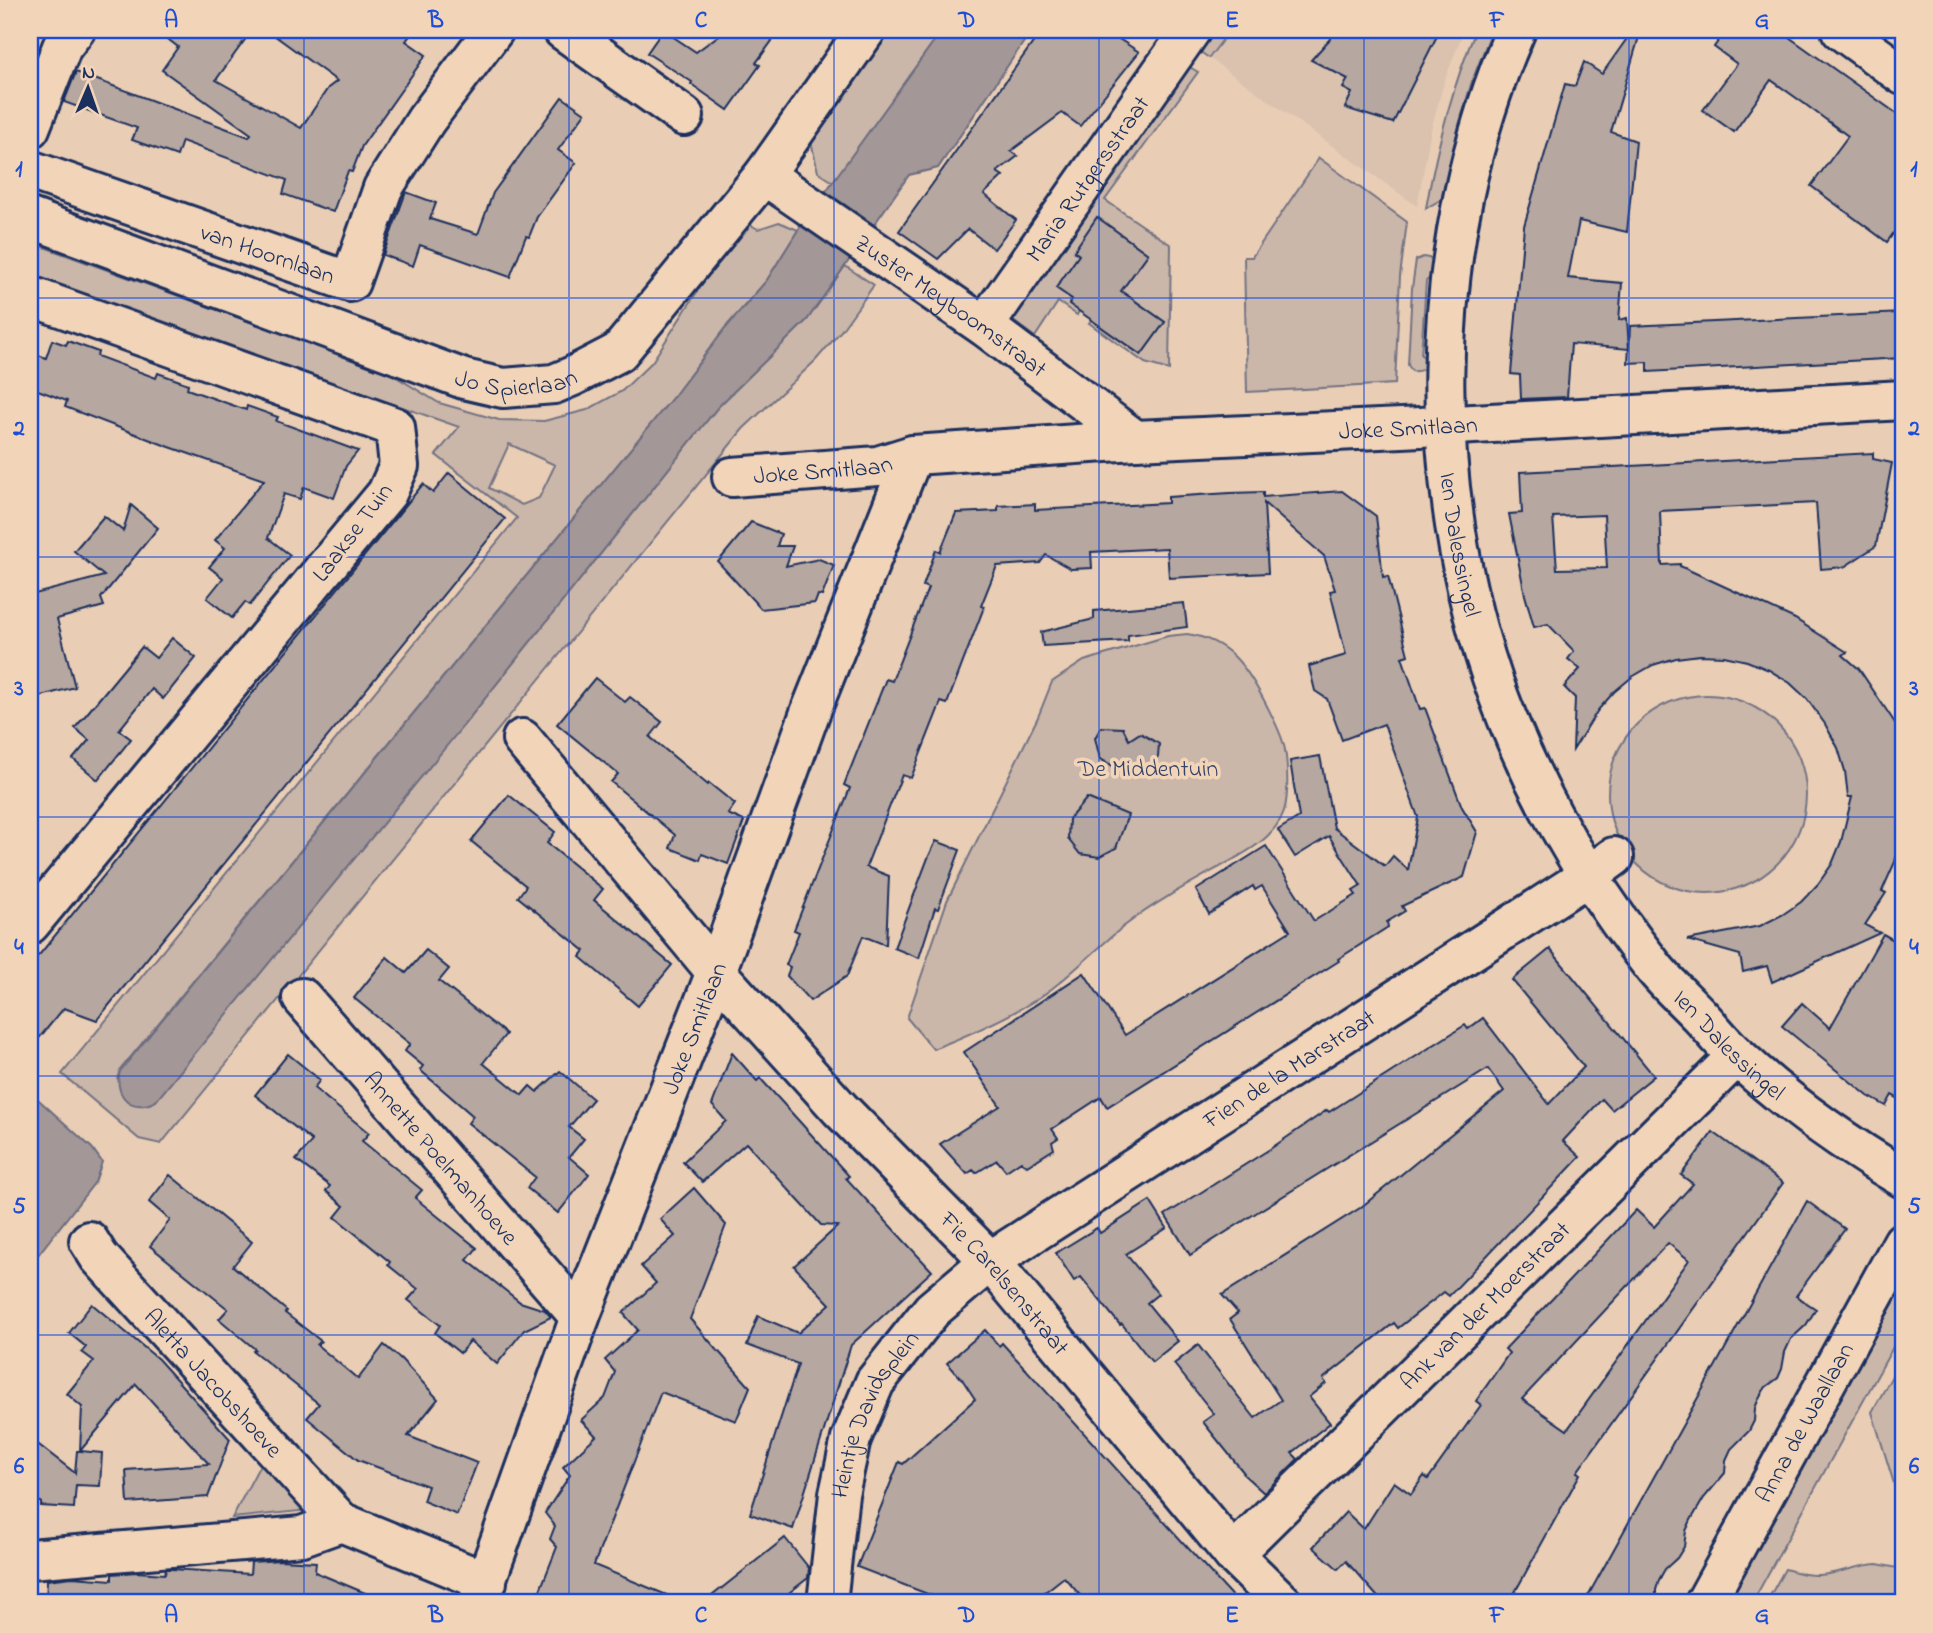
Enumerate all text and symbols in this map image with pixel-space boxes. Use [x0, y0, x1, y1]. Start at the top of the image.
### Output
text: A [164, 5, 178, 38]
text: B [427, 5, 444, 38]
text: C [695, 5, 708, 38]
text: D [958, 5, 975, 38]
text: E [1225, 5, 1239, 38]
text: F [1489, 5, 1505, 38]
text: G [1755, 5, 1769, 38]
north arrow [52, 52, 122, 122]
text: N [82, 60, 96, 87]
street label: Maria Rutgersstraat [1019, 89, 1160, 270]
text: 1 [15, 154, 23, 187]
text: 1 [1910, 154, 1918, 187]
street label: van Hoornlaan [195, 216, 339, 295]
street label: Zuster Meyboomstraat [846, 227, 1053, 387]
street label: Jo Spierlaan [449, 361, 583, 408]
street label: Joke Smitlaan [1338, 409, 1479, 451]
text: 2 [12, 413, 25, 446]
text: 2 [1907, 413, 1920, 446]
street label: Joke Smitlaan [752, 447, 897, 495]
street label: Ien Dalessingel [1429, 471, 1488, 621]
street label: Laakse Tuin [305, 476, 403, 591]
text: 3 [13, 673, 24, 706]
text: 3 [1908, 673, 1919, 706]
park label: De Middentuin [1077, 753, 1218, 788]
text: 4 [14, 932, 24, 965]
text: 4 [1909, 932, 1919, 965]
street label: Joke Smitlaan [654, 958, 738, 1100]
street label: Ien Dalessingel [1663, 983, 1791, 1111]
street label: Fien de la Marstraat [1196, 1002, 1383, 1140]
street label: Annette Poelmanhoeve [354, 1065, 525, 1254]
text: 5 [12, 1191, 26, 1224]
text: 5 [1907, 1191, 1921, 1224]
street label: Fie Carelsenstraat [930, 1204, 1076, 1364]
street label: Ank van der Moerstraat [1393, 1214, 1580, 1400]
street label: Aletta Jacobshoeve [134, 1302, 290, 1467]
street label: Heintje Davidsplein [824, 1324, 929, 1502]
street label: Anna de Waallaan [1748, 1337, 1864, 1510]
text: 6 [14, 1451, 25, 1484]
text: 6 [1909, 1451, 1920, 1484]
text: A [164, 1600, 178, 1633]
text: B [427, 1600, 444, 1633]
text: C [695, 1600, 708, 1633]
text: D [958, 1600, 975, 1633]
text: E [1225, 1600, 1239, 1633]
text: F [1489, 1600, 1505, 1633]
text: G [1755, 1600, 1769, 1633]

